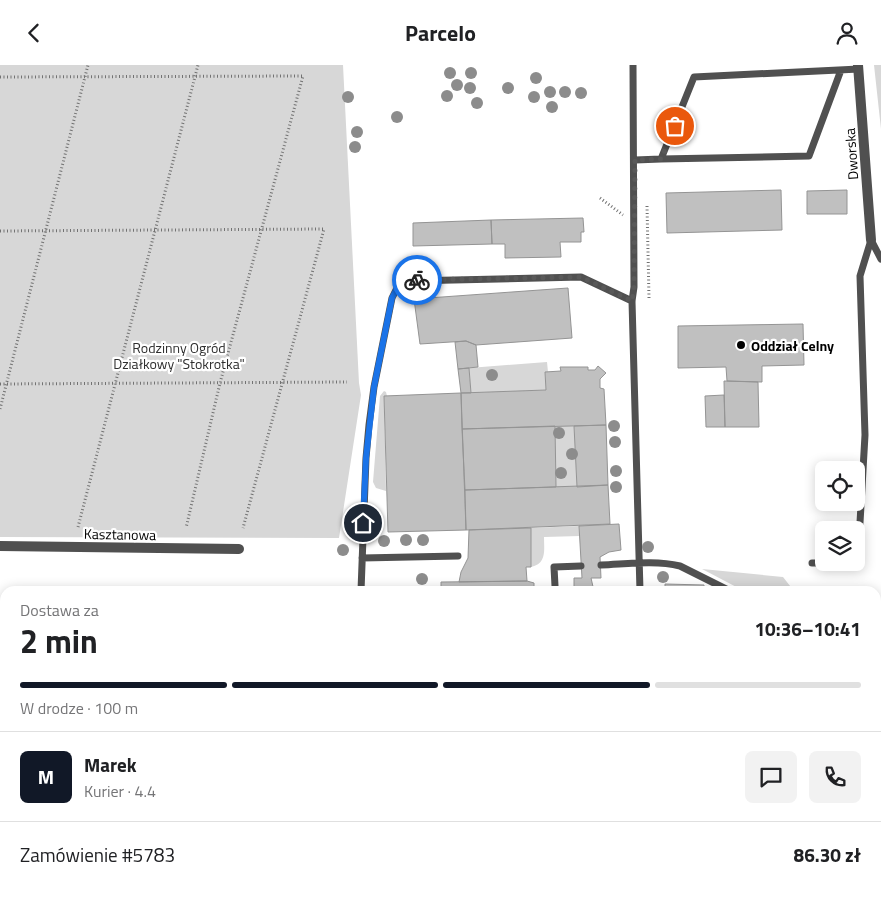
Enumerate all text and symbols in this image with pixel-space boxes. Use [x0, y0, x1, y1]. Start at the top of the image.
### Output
text: Parcelo [405, 16, 476, 50]
icon: back [20, 19, 48, 47]
icon: person [833, 19, 861, 47]
pin [654, 105, 696, 147]
icon: bag [661, 112, 689, 140]
street label: Dworska [839, 127, 863, 181]
courier [392, 255, 442, 305]
icon: bike [403, 266, 431, 294]
place label: Oddział Celny [751, 335, 834, 356]
park label: Rodzinny Ogród Działkowy "Stokrotka" [113, 337, 245, 374]
marker: Oddział Celny [735, 339, 747, 351]
map controls [815, 461, 865, 571]
button: locate [815, 461, 865, 511]
pin [342, 502, 384, 544]
icon: home [349, 509, 377, 537]
button: layers [815, 521, 865, 571]
street label: Kasztanowa [84, 523, 156, 545]
text: Dostawa za [20, 598, 99, 622]
text: 10:36–10:41 [754, 614, 861, 643]
text: 2 min [20, 617, 98, 665]
text: W drodze · 100 m [20, 696, 138, 720]
text: Marek [84, 750, 137, 779]
button: chat [745, 751, 797, 803]
button: phone [809, 751, 861, 803]
text: M [38, 762, 54, 791]
text: Kurier · 4.4 [84, 779, 156, 803]
text: Zamówienie #5783 [20, 840, 175, 869]
text: 86.30 zł [794, 840, 861, 869]

